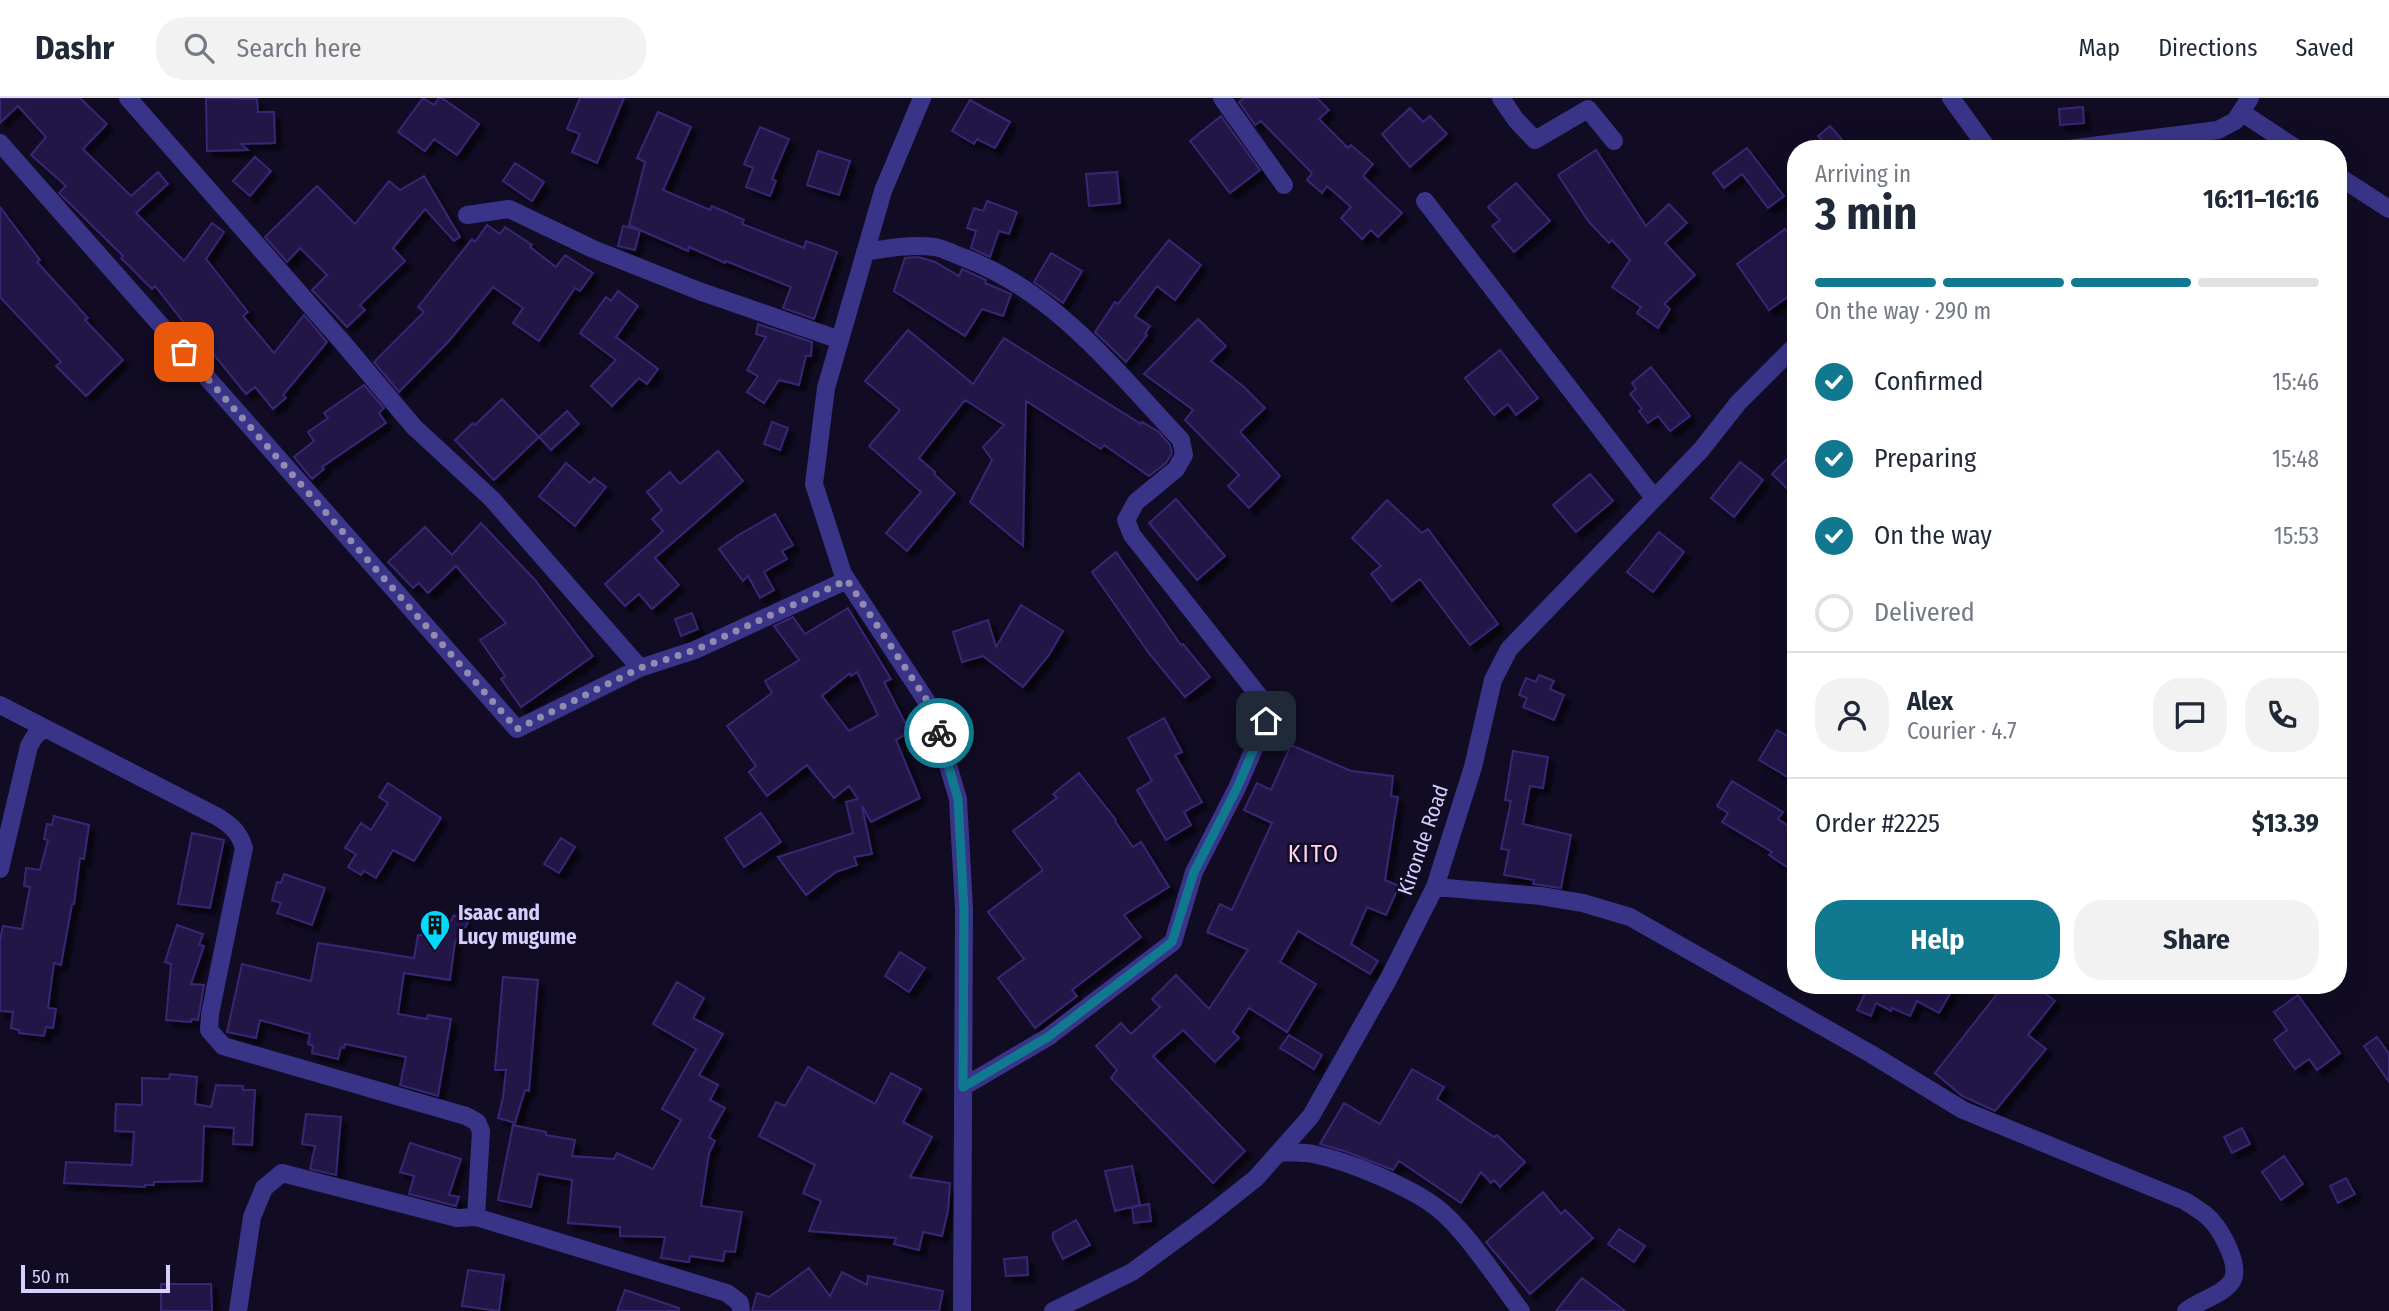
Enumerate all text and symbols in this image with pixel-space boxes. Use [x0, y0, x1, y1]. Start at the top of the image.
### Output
search box [156, 17, 646, 80]
text: Dashr [35, 28, 114, 68]
icon: search [180, 29, 218, 67]
text: Search here [236, 33, 362, 64]
text: Map [2079, 34, 2120, 62]
text: Directions [2158, 34, 2257, 62]
text: Saved [2295, 34, 2354, 62]
text: Arriving in [1815, 160, 1911, 188]
text: 16:11–16:16 [2203, 184, 2319, 215]
text: 3 min [1815, 186, 1917, 241]
text: On the way · 290 m [1815, 297, 1991, 325]
pin [154, 322, 214, 382]
icon: bag [165, 333, 203, 371]
icon: check [1815, 363, 1853, 401]
text: Confirmed [1874, 366, 1984, 397]
text: 15:46 [2272, 368, 2319, 396]
icon: check [1815, 440, 1853, 478]
text: Preparing [1874, 443, 1976, 474]
text: 15:48 [2272, 445, 2319, 473]
icon: check [1815, 517, 1853, 555]
text: On the way [1874, 520, 1992, 551]
text: 15:53 [2274, 522, 2319, 550]
text: Delivered [1874, 597, 1975, 628]
button: person [1815, 678, 1889, 752]
button: chat [2153, 678, 2227, 752]
button: phone [2245, 678, 2319, 752]
text: Alex [1907, 686, 1953, 717]
pin [1236, 691, 1296, 751]
courier [904, 698, 974, 768]
icon: home [1247, 702, 1285, 740]
icon: bike [920, 714, 958, 752]
text: Courier · 4.7 [1907, 717, 2017, 745]
street label: Kironde Road [1392, 781, 1454, 899]
text: Order #2225 [1815, 808, 1940, 839]
text: $13.39 [2252, 808, 2319, 839]
district label: KITO [1288, 840, 1340, 868]
place label: Isaac and Lucy mugume [458, 900, 577, 950]
button: Help [1815, 900, 2060, 980]
button: Share [2074, 900, 2319, 980]
building icon: Isaac and Lucy mugume [418, 908, 452, 952]
scale bar [21, 1262, 170, 1294]
text: 50 m [32, 1265, 70, 1288]

